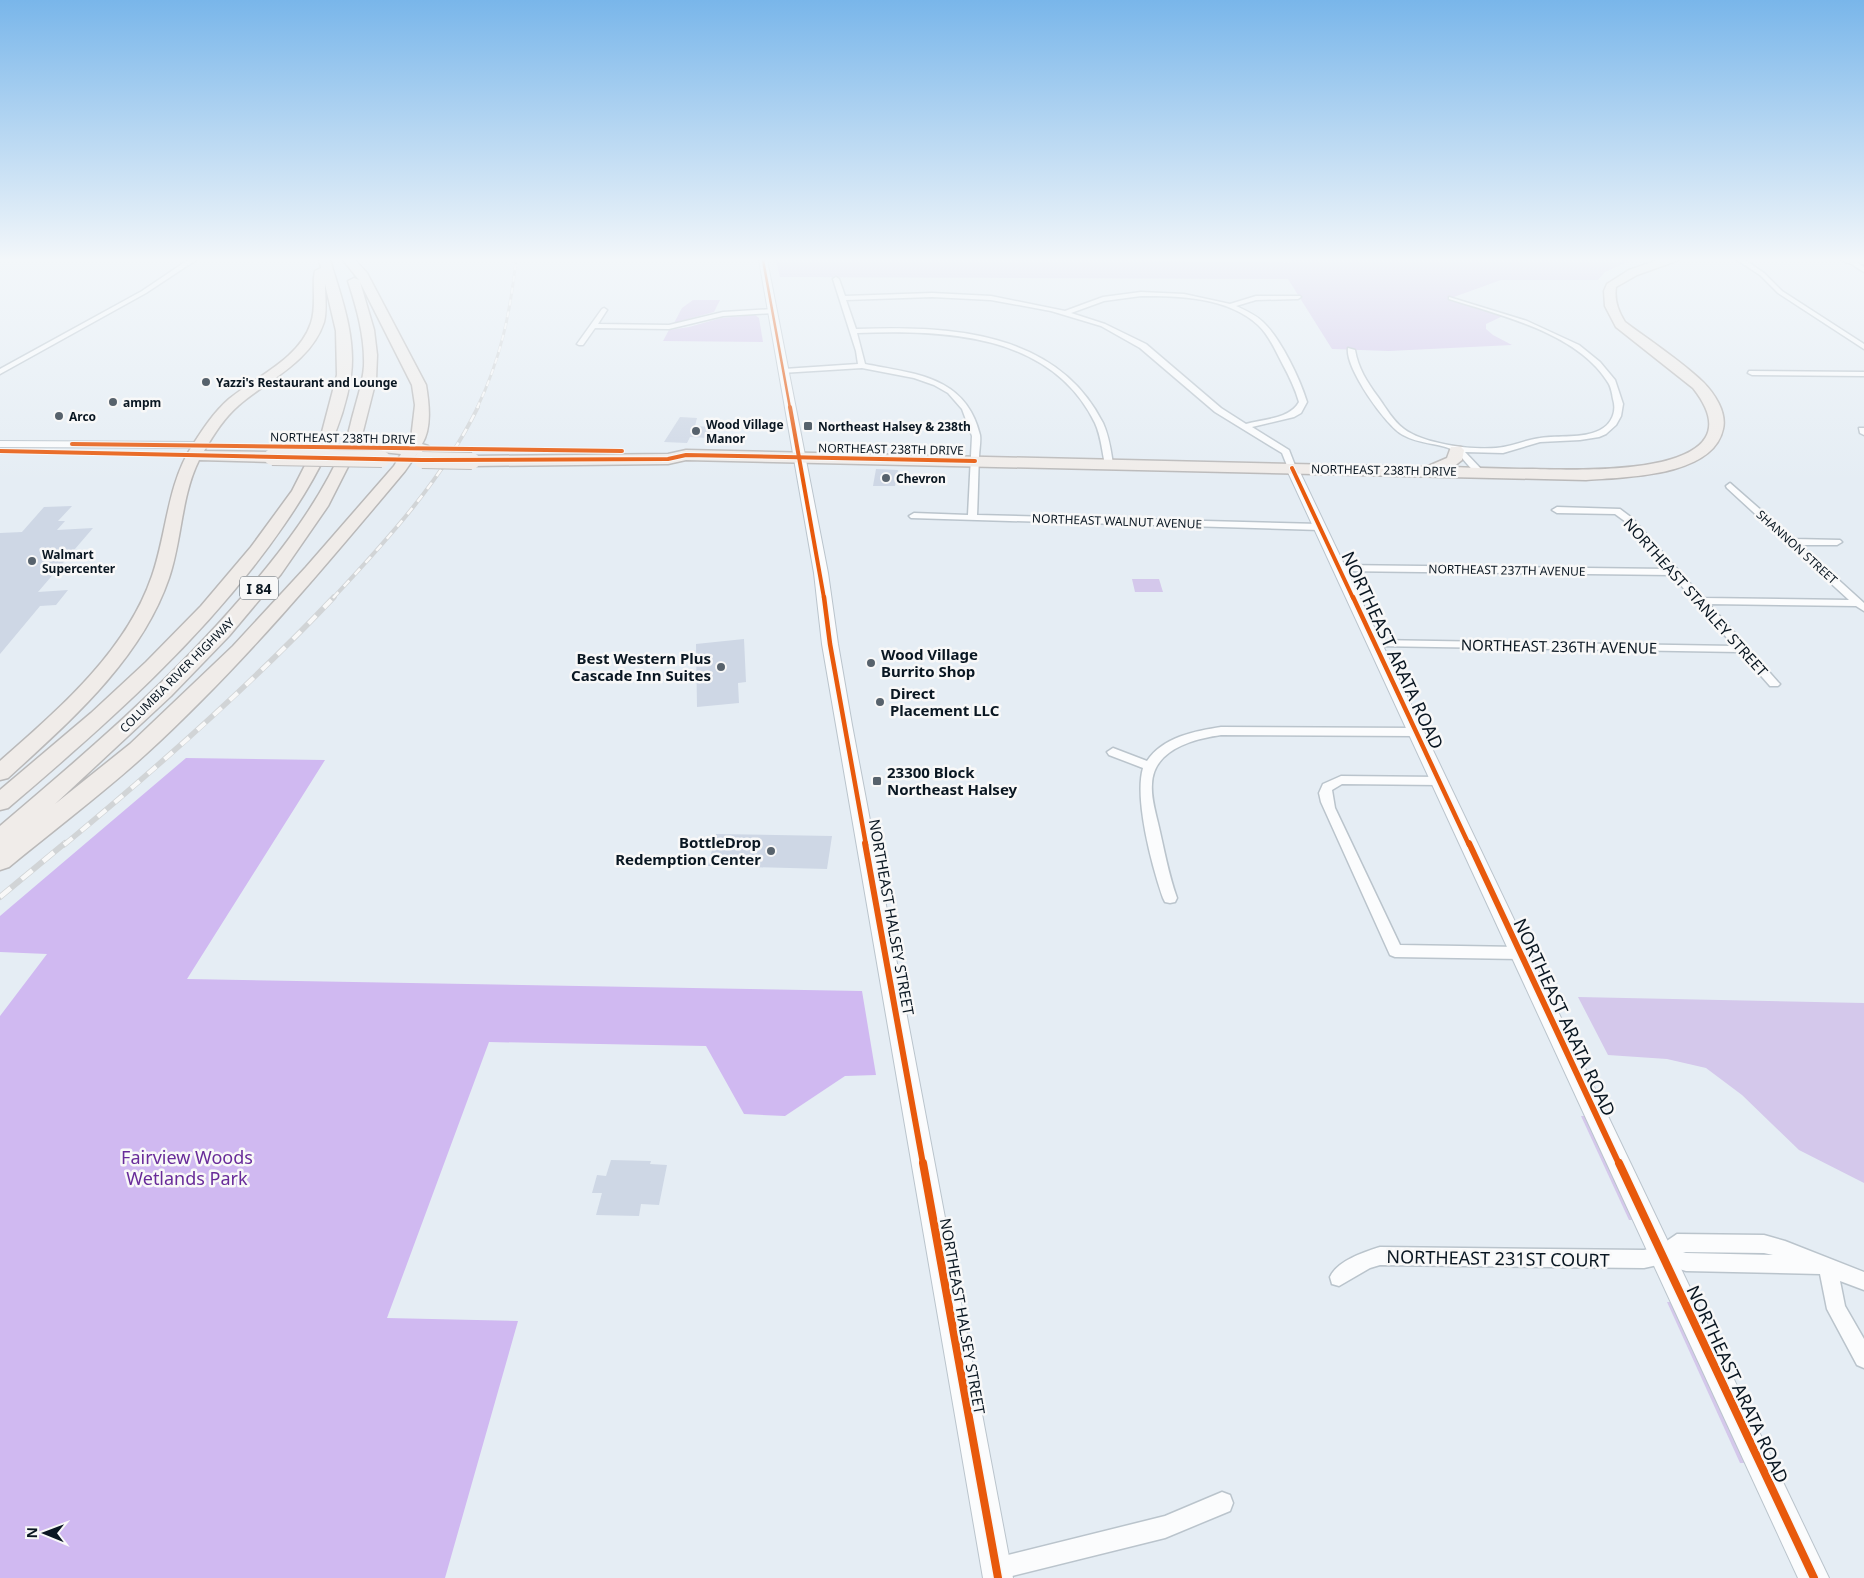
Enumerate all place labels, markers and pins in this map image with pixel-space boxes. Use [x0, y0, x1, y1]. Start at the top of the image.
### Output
place label: Yazzi's Restaurant and Lounge [216, 374, 397, 391]
marker: Yazzi's Restaurant and Lounge [200, 376, 212, 388]
place label: ampm [123, 394, 161, 411]
marker: ampm [107, 396, 119, 408]
place label: Arco [69, 408, 96, 425]
marker: Arco [53, 410, 65, 422]
place label: Wood Village Manor [706, 416, 784, 447]
place label: Northeast Halsey & 238th [818, 418, 971, 435]
marker: Northeast Halsey & 238th [802, 420, 814, 432]
marker: Wood Village Manor [690, 425, 702, 437]
place label: Chevron [896, 470, 946, 487]
marker: Chevron [880, 472, 892, 484]
place label: Walmart Supercenter [42, 546, 116, 577]
marker: Walmart Supercenter [26, 555, 38, 567]
place label: Wood Village Burrito Shop [881, 644, 978, 681]
place label: Best Western Plus Cascade Inn Suites [571, 648, 711, 685]
marker: Wood Village Burrito Shop [865, 657, 877, 669]
marker: Best Western Plus Cascade Inn Suites [715, 661, 727, 673]
place label: Direct Placement LLC [890, 683, 1000, 720]
marker: Direct Placement LLC [874, 696, 886, 708]
place label: 23300 Block Northeast Halsey [887, 762, 1018, 799]
marker: 23300 Block Northeast Halsey [871, 775, 883, 787]
place label: BottleDrop Redemption Center [615, 832, 761, 869]
marker: BottleDrop Redemption Center [765, 845, 777, 857]

